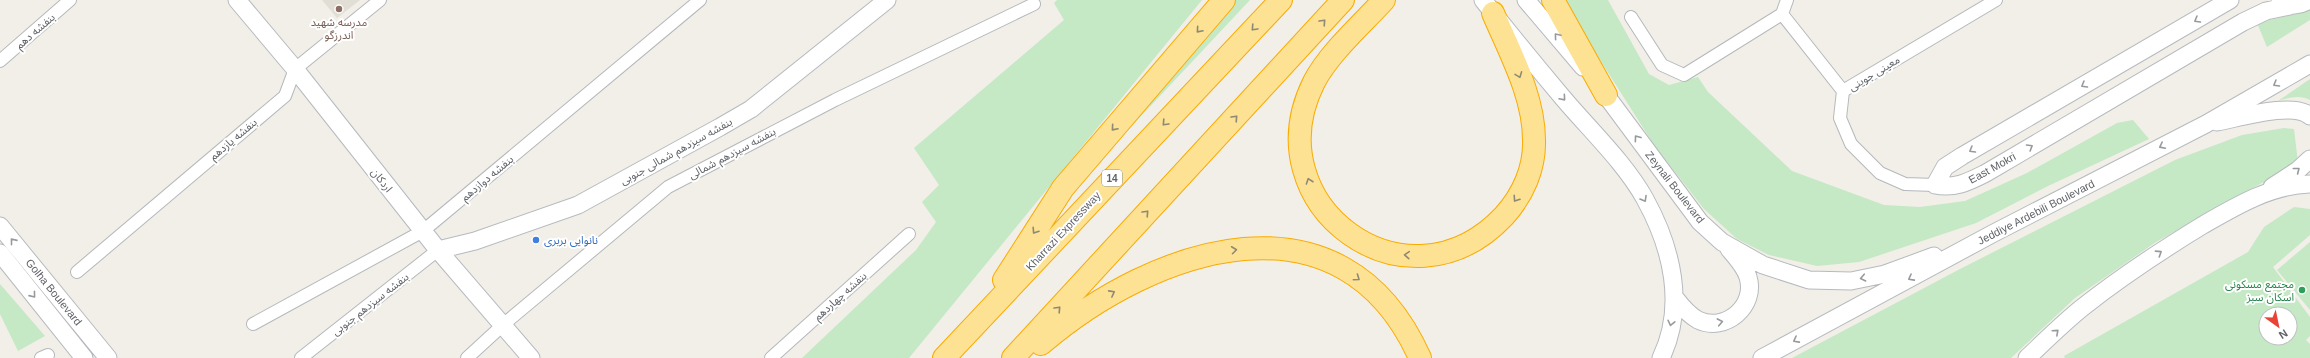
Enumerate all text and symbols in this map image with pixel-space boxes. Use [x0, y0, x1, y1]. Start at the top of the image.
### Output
marker: مدرسه شهید اندرزگو [334, 4, 344, 14]
street label: بنفشه دهم [13, 11, 59, 53]
one-way arrow [2194, 15, 2201, 22]
place label: مدرسه شهید اندرزگو [311, 16, 367, 42]
one-way arrow [1318, 19, 1326, 27]
one-way arrow [1251, 23, 1259, 31]
one-way arrow [1196, 25, 1203, 32]
one-way arrow [1554, 33, 1561, 40]
street label: معینی جوینی [1846, 53, 1902, 94]
one-way arrow [1514, 72, 1522, 79]
one-way arrow [2273, 79, 2280, 86]
one-way arrow [2081, 80, 2088, 87]
one-way arrow [1558, 93, 1565, 100]
street label: بنفشه سیزدهم شمالی جنوبی [618, 115, 734, 187]
one-way arrow [1230, 115, 1237, 123]
street label: بنفشه یازدهم [207, 116, 261, 164]
one-way arrow [1162, 118, 1170, 126]
one-way arrow [1112, 123, 1119, 131]
street label: بنفشه سیزدهم شمالی [686, 124, 778, 182]
one-way arrow [1634, 135, 1642, 142]
one-way arrow [2159, 142, 2166, 149]
one-way arrow [2026, 144, 2033, 151]
one-way arrow [1969, 146, 1976, 153]
street label: Zeynali Boulevard [1643, 149, 1707, 225]
street label: East Mokri [1966, 150, 2018, 186]
street label: بنفشه دوازدهم [459, 153, 517, 206]
street label: اردکان [368, 166, 395, 195]
one-way arrow [2293, 168, 2300, 175]
road number: 14 [1102, 170, 1122, 186]
street label: Jeddiye Ardebili Boulevard [1976, 177, 2096, 247]
one-way arrow [1305, 178, 1313, 185]
street label: Kharrazi Expressway [1023, 189, 1103, 273]
one-way arrow [1513, 195, 1521, 202]
one-way arrow [1639, 195, 1646, 202]
one-way arrow [1142, 210, 1149, 218]
one-way arrow [1032, 227, 1040, 234]
place label: نانوایی بربری [544, 234, 598, 247]
marker: نانوایی بربری [531, 235, 541, 245]
one-way arrow [10, 239, 17, 246]
one-way arrow [1231, 246, 1237, 255]
one-way arrow [1404, 250, 1410, 259]
one-way arrow [2155, 250, 2162, 258]
street label: Golha Boulevard [24, 256, 84, 328]
street label: بنفشه چهاردهم [811, 269, 871, 325]
street label: بنفشه سیزدهم جنوبی [329, 270, 413, 340]
one-way arrow [1353, 273, 1360, 280]
one-way arrow [1908, 273, 1915, 281]
one-way arrow [1860, 274, 1866, 282]
place label: مجتمع مسکونی اسکان سبز [2225, 278, 2294, 304]
marker: مجتمع مسکونی اسکان سبز [2297, 285, 2307, 295]
one-way arrow [28, 290, 35, 297]
one-way arrow [1108, 290, 1116, 298]
one-way arrow [1053, 306, 1061, 314]
north arrow [2258, 306, 2298, 346]
one-way arrow [1716, 318, 1723, 326]
one-way arrow [1668, 319, 1676, 326]
text: N [2277, 327, 2290, 342]
one-way arrow [2051, 330, 2058, 337]
one-way arrow [1793, 335, 1800, 342]

